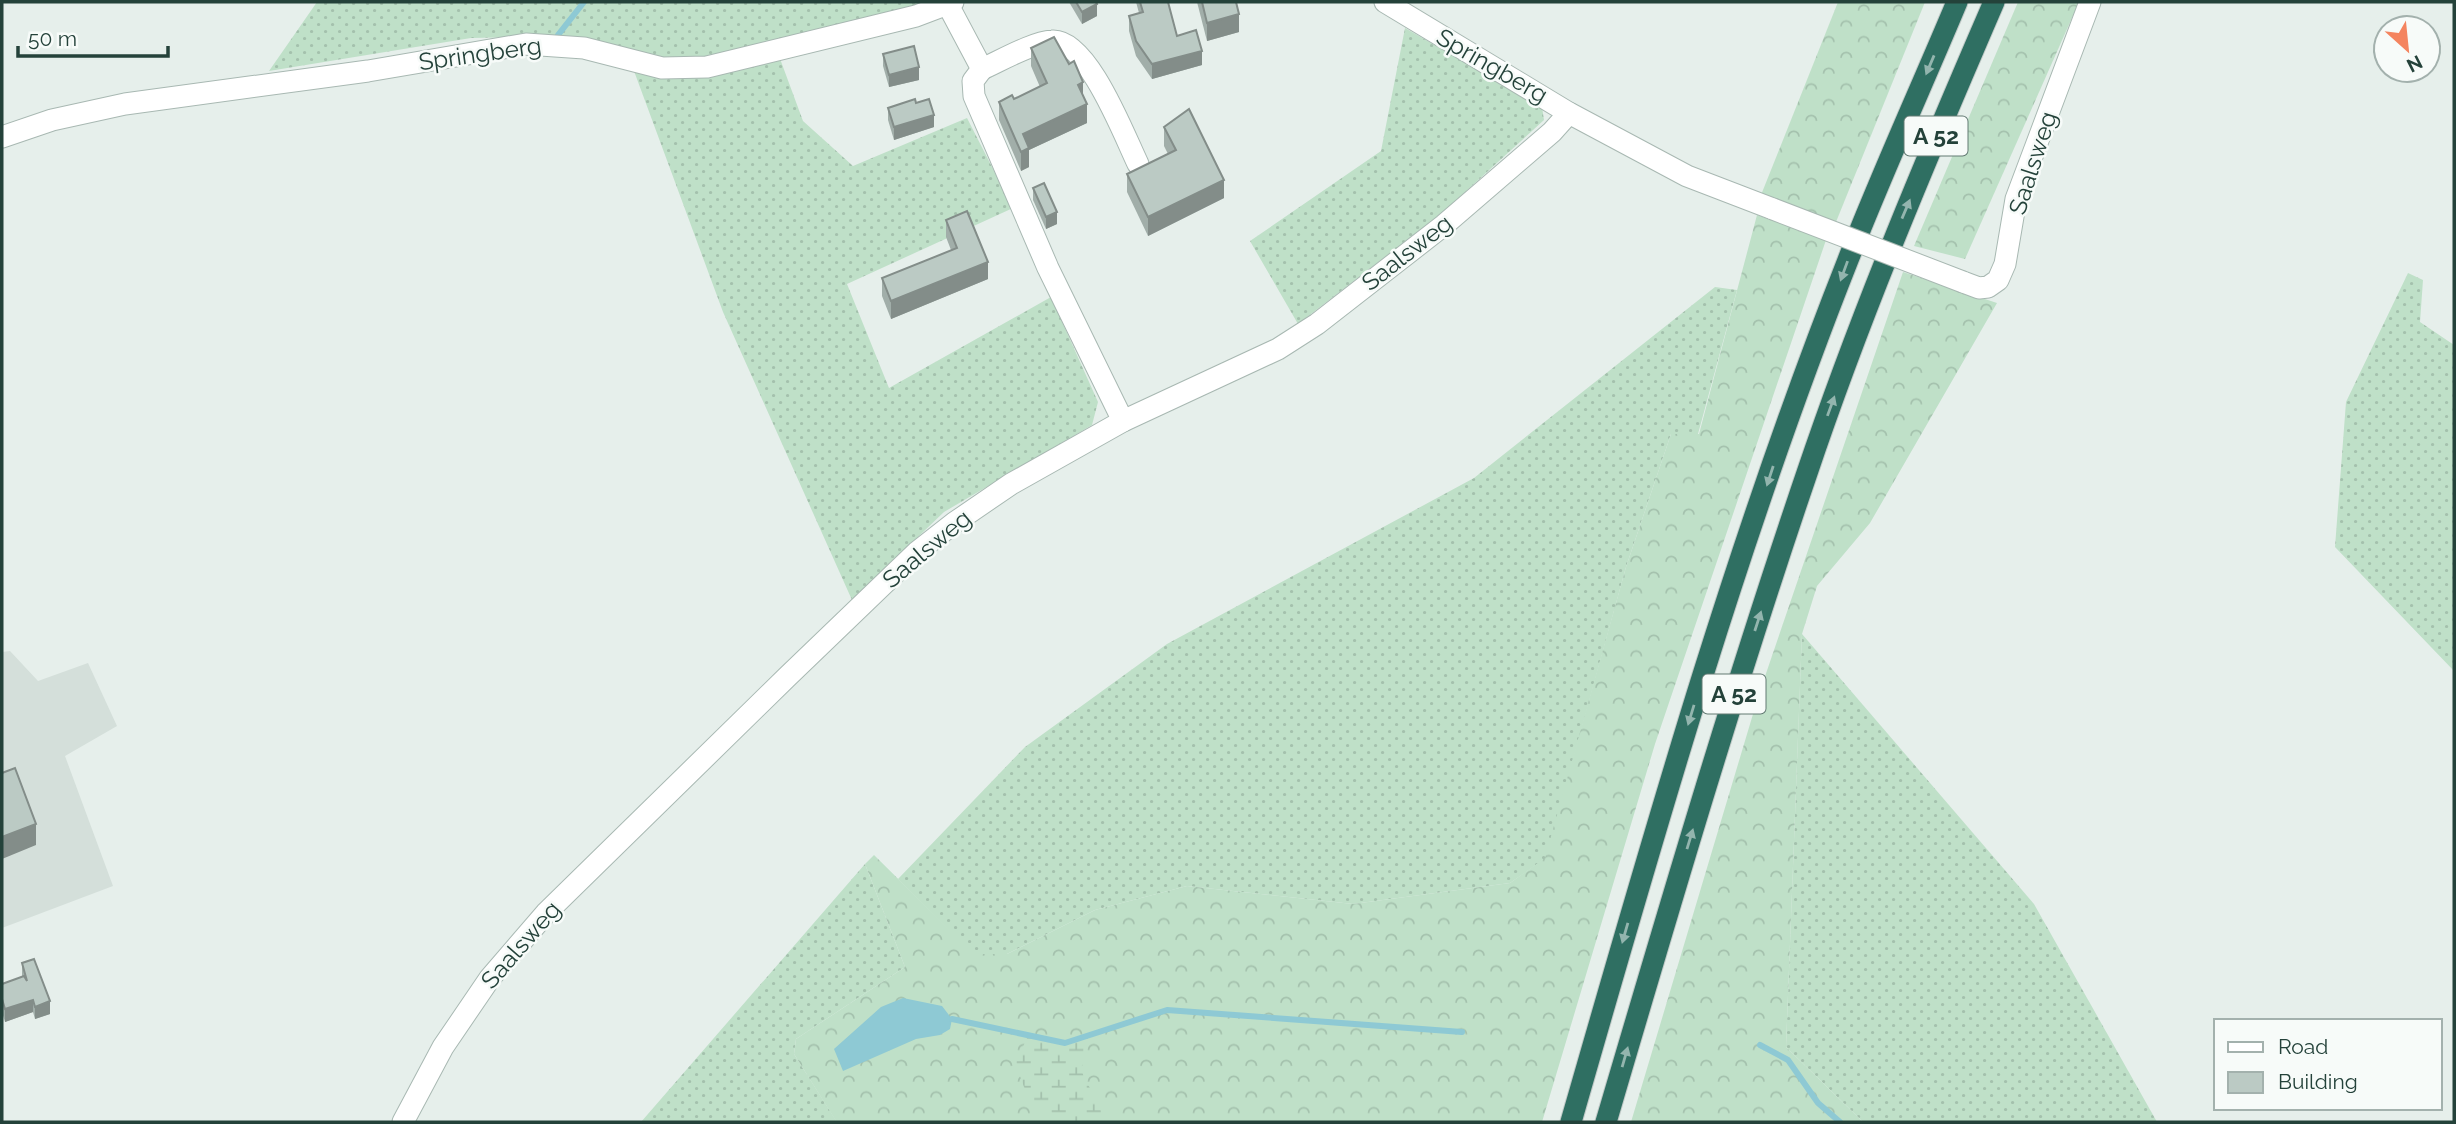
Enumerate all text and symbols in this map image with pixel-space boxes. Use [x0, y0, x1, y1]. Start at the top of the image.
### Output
scale bar [18, 14, 168, 58]
north arrow [2372, 14, 2442, 84]
street label: Springberg [1431, 22, 1553, 109]
text: 50 m [28, 26, 77, 51]
street label: Springberg [417, 31, 543, 76]
text: N [2403, 51, 2426, 77]
one-way arrow [1925, 54, 1936, 75]
street label: Saalsweg [2002, 108, 2063, 218]
road number: A 52 [1904, 116, 1968, 155]
one-way arrow [1901, 198, 1912, 219]
street label: Saalsweg [1356, 208, 1458, 297]
one-way arrow [1838, 261, 1849, 282]
one-way arrow [1826, 396, 1837, 417]
one-way arrow [1764, 466, 1775, 487]
street label: Saalsweg [877, 503, 977, 594]
one-way arrow [1753, 611, 1763, 632]
road number: A 52 [1702, 674, 1766, 714]
one-way arrow [1686, 705, 1696, 726]
one-way arrow [1685, 828, 1695, 849]
street label: Saalsweg [475, 895, 567, 994]
one-way arrow [1620, 923, 1630, 944]
legend [2214, 1019, 2442, 1110]
text: Road [2278, 1034, 2328, 1059]
one-way arrow [1621, 1046, 1631, 1067]
text: Building [2278, 1069, 2358, 1094]

